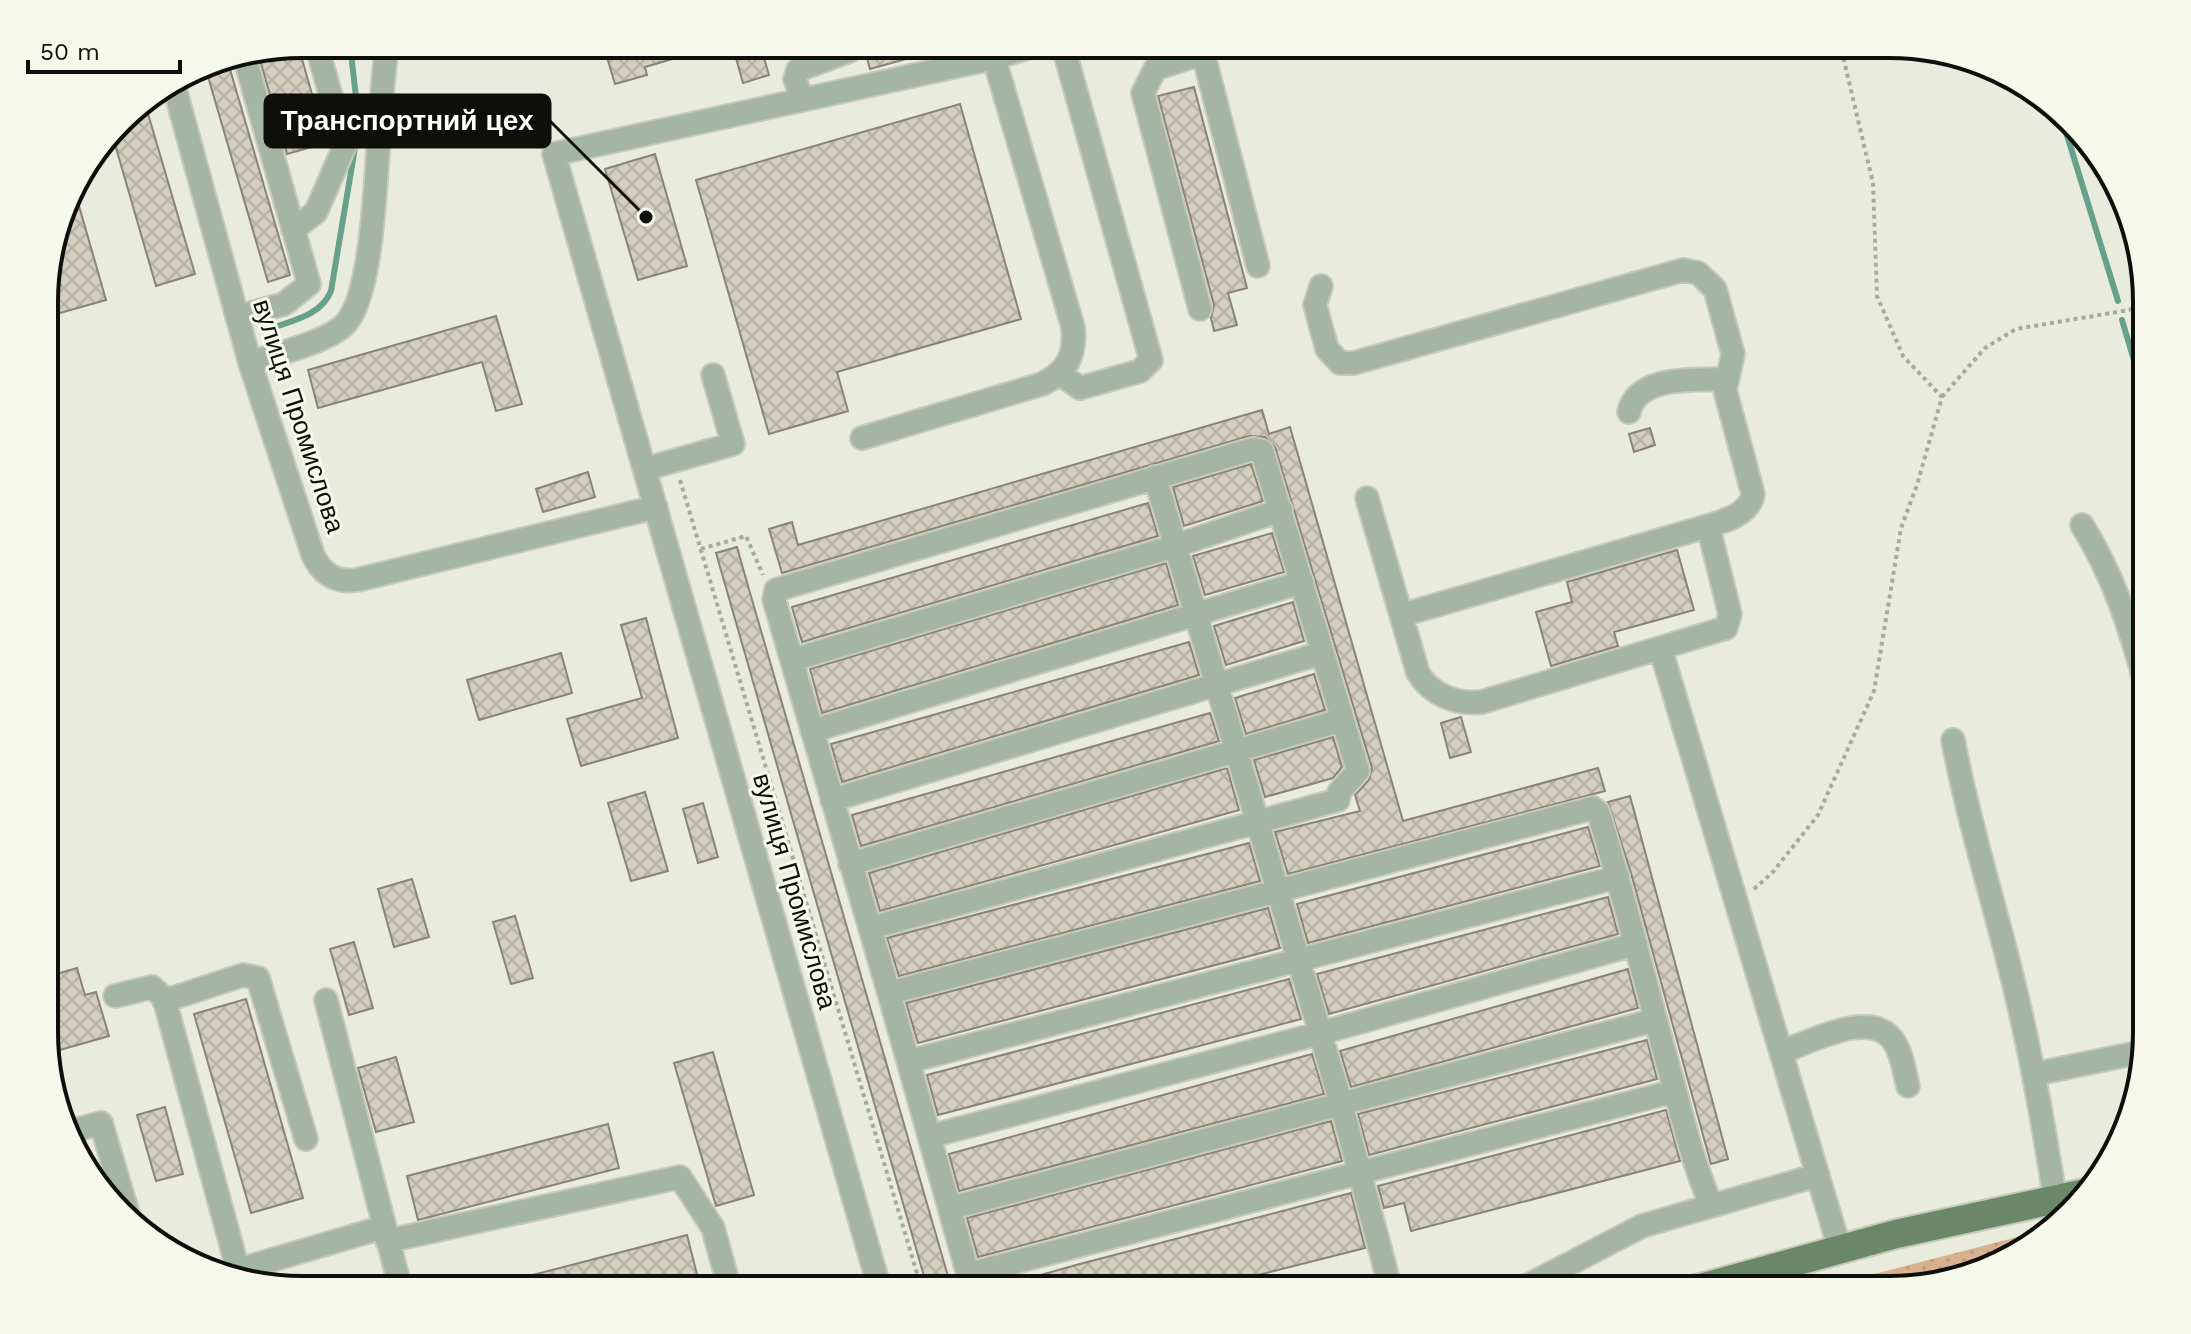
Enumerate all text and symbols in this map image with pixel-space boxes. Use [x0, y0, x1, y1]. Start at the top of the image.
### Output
scale bar [28, 24, 180, 74]
text: 50 m [40, 38, 100, 66]
callout: Транспортний цех [265, 95, 550, 147]
text: Транспортний цех [281, 104, 534, 137]
street label: вулиця Промислова [247, 295, 351, 537]
street label: вулиця Промислова [747, 770, 843, 1013]

